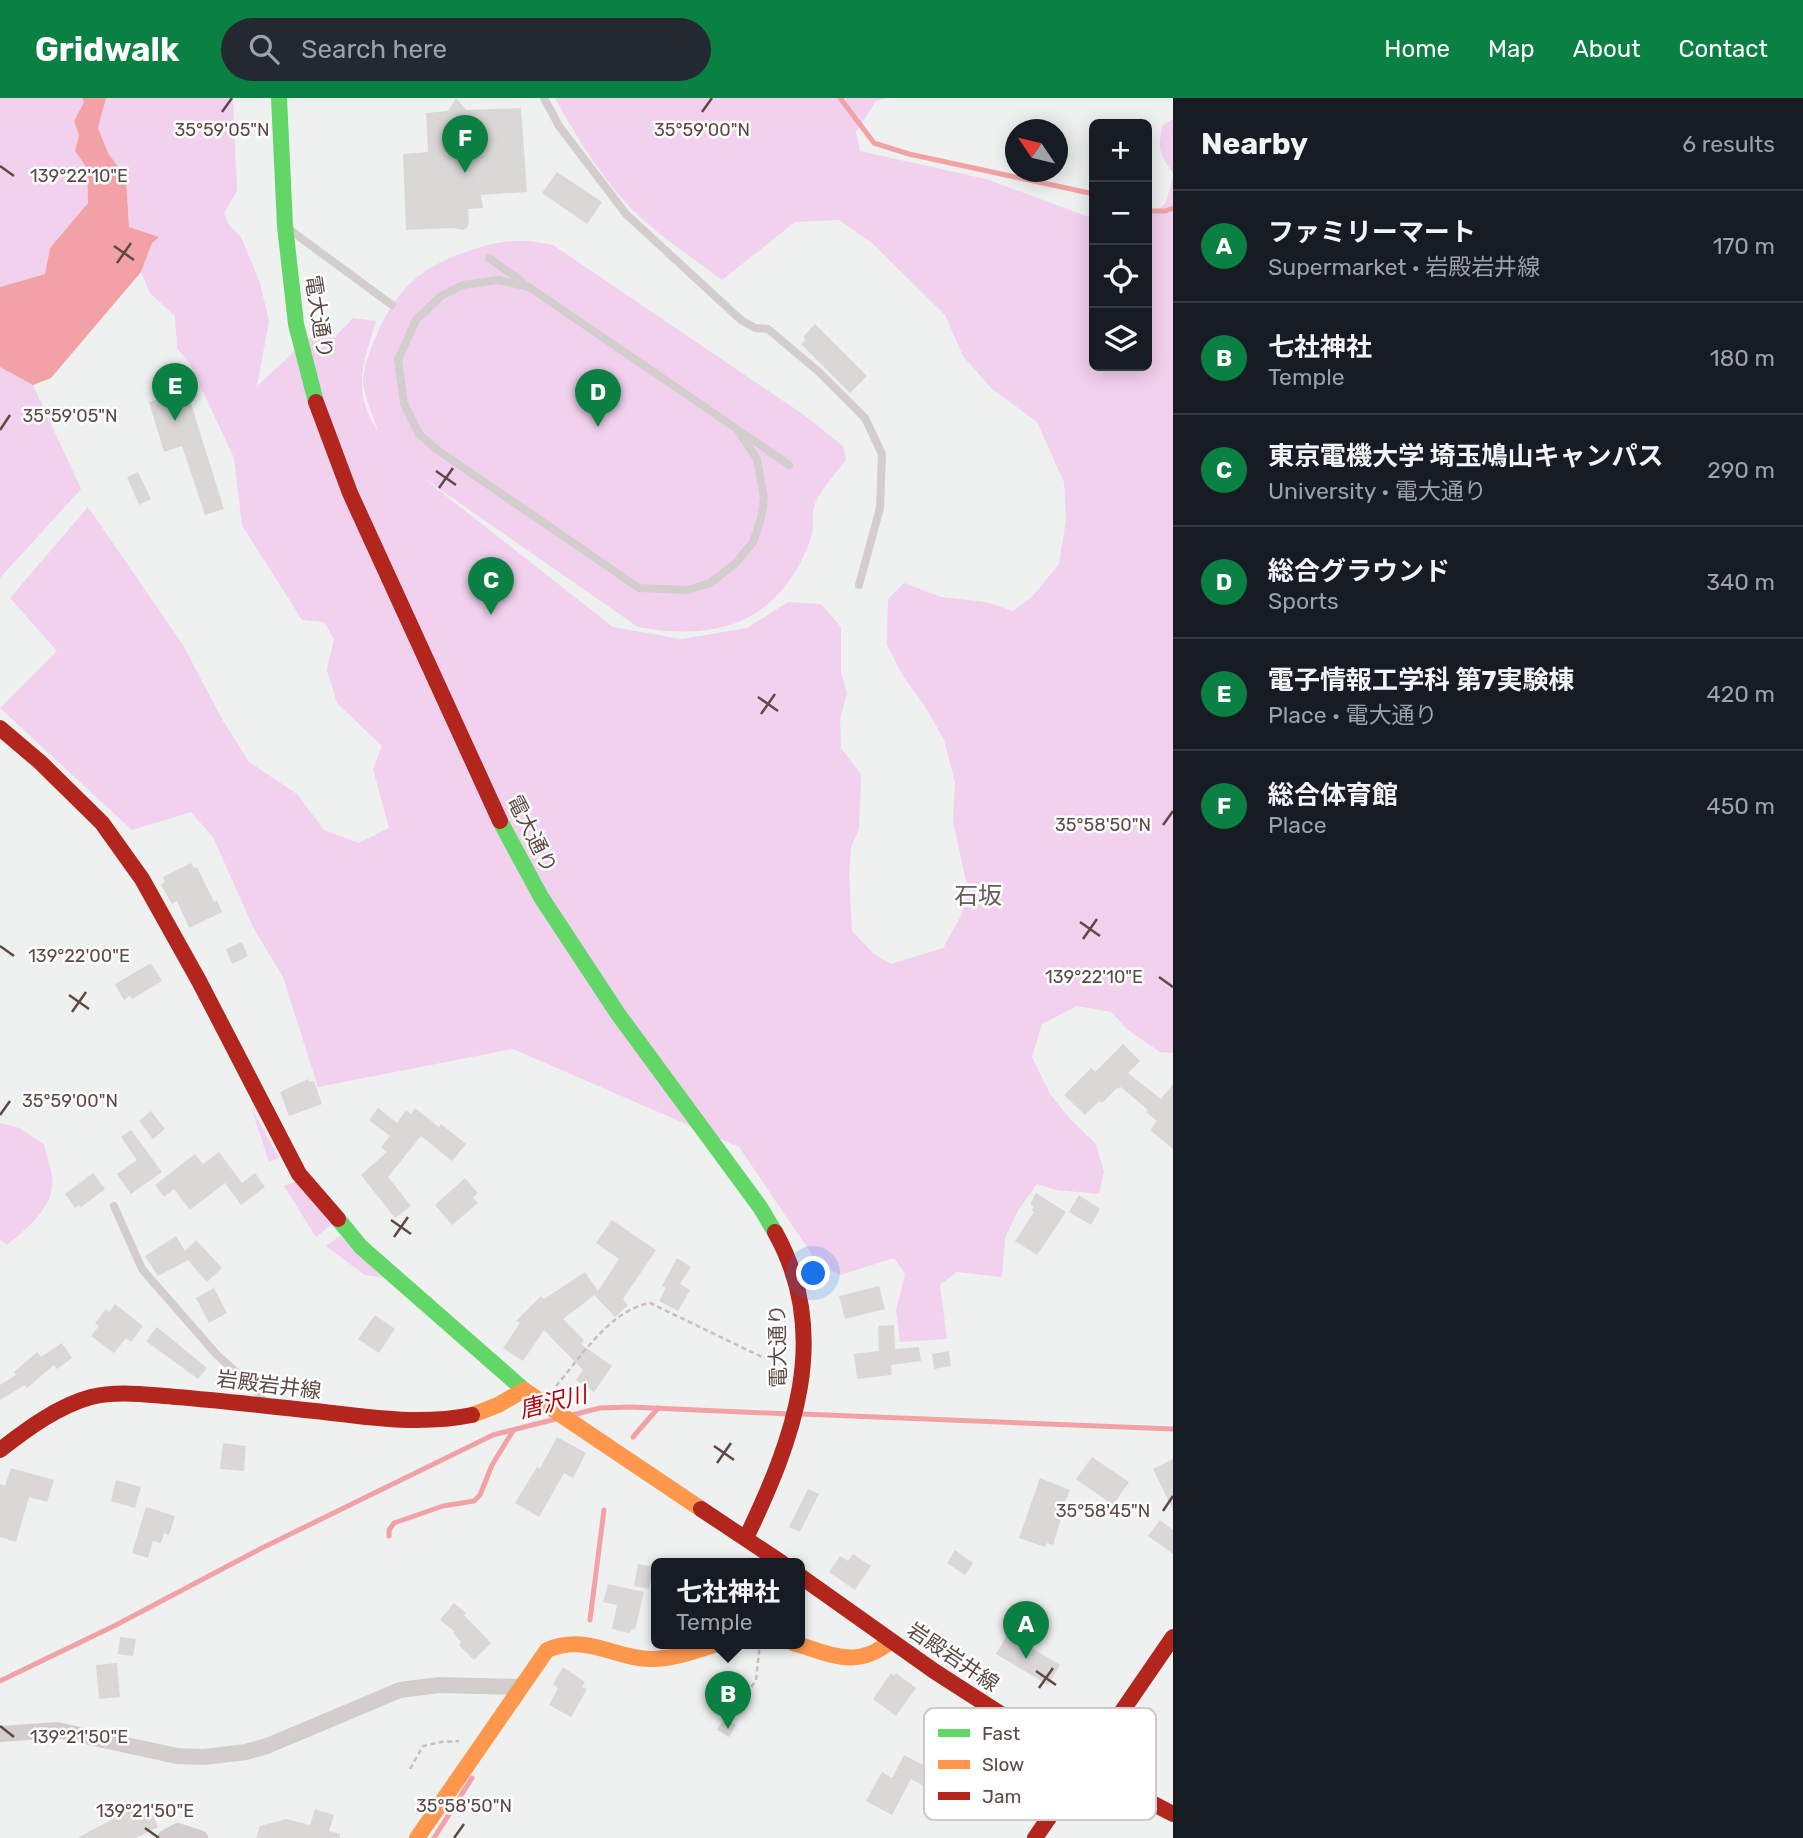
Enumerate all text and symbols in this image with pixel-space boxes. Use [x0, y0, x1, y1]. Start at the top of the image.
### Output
search box [221, 18, 711, 81]
text: Gridwalk [35, 30, 179, 69]
icon: search [245, 30, 283, 68]
text: Search here [301, 34, 447, 65]
text: Home [1384, 35, 1450, 63]
text: Map [1488, 35, 1535, 63]
text: About [1573, 35, 1641, 63]
text: Contact [1679, 35, 1768, 63]
pin: F [442, 115, 488, 173]
text: 35°59'05"N [174, 119, 270, 141]
text: 35°59'00"N [654, 119, 750, 141]
north arrow [1005, 119, 1068, 182]
map controls [1089, 119, 1152, 371]
button: + [1089, 119, 1152, 182]
text: Nearby [1201, 126, 1308, 162]
text: 6 results [1682, 130, 1775, 158]
text: 139°22'10"E [30, 165, 128, 187]
button: − [1089, 182, 1152, 245]
text: ファミリーマート [1268, 217, 1476, 248]
text: A [1216, 232, 1232, 260]
text: 170 m [1713, 232, 1775, 260]
button: locate [1089, 245, 1152, 308]
text: Supermarket · 岩殿岩井線 [1268, 253, 1540, 281]
street label: 電大通り [301, 273, 338, 360]
button: layers [1089, 308, 1152, 371]
text: 七社神社 [1268, 332, 1372, 363]
text: B [1216, 344, 1232, 372]
text: 180 m [1710, 344, 1775, 372]
pin: E [152, 363, 198, 421]
text: Temple [1268, 363, 1345, 391]
pin: D [575, 369, 621, 427]
text: 35°59'05"N [22, 405, 118, 427]
text: 東京電機大学 埼玉鳩山キャンパス [1268, 441, 1664, 472]
text: C [1216, 456, 1232, 484]
text: 290 m [1707, 456, 1775, 484]
text: University · 電大通り [1268, 477, 1487, 505]
text: 総合グラウンド [1268, 556, 1450, 587]
pin: C [468, 557, 514, 615]
text: D [1216, 568, 1232, 596]
text: 340 m [1706, 568, 1775, 596]
text: Sports [1268, 587, 1339, 615]
text: 電子情報工学科 第7実験棟 [1268, 665, 1574, 696]
text: E [1217, 680, 1231, 708]
text: 420 m [1707, 680, 1775, 708]
text: Place · 電大通り [1268, 701, 1438, 729]
text: 総合体育館 [1268, 780, 1398, 811]
street label: 電大通り [502, 791, 563, 877]
text: F [1217, 792, 1231, 820]
text: 450 m [1706, 792, 1775, 820]
text: Place [1268, 811, 1327, 839]
text: 35°58'50"N [1055, 814, 1151, 836]
district label: 石坂 [954, 882, 1002, 910]
text: 139°22'00"E [28, 945, 130, 967]
text: 139°22'10"E [1045, 966, 1143, 988]
text: 35°59'00"N [22, 1090, 118, 1112]
your location [796, 1256, 830, 1290]
street label: 電大通り [764, 1304, 791, 1388]
street label: 岩殿岩井線 [215, 1366, 323, 1403]
water label: 唐沢川 [516, 1379, 593, 1424]
text: 35°58'45"N [1056, 1500, 1150, 1522]
popup [651, 1558, 805, 1649]
text: 七社神社 [676, 1577, 780, 1608]
pin: A [1003, 1601, 1049, 1659]
text: Temple [676, 1608, 753, 1636]
street label: 岩殿岩井線 [903, 1617, 1004, 1696]
pin: B [705, 1671, 751, 1729]
legend [924, 1708, 1156, 1820]
text: Fast [982, 1722, 1021, 1745]
text: 139°21'50"E [30, 1726, 128, 1748]
text: Slow [982, 1753, 1024, 1776]
text: Jam [982, 1785, 1021, 1808]
text: 35°58'50"N [416, 1795, 512, 1817]
text: 139°21'50"E [96, 1800, 194, 1822]

